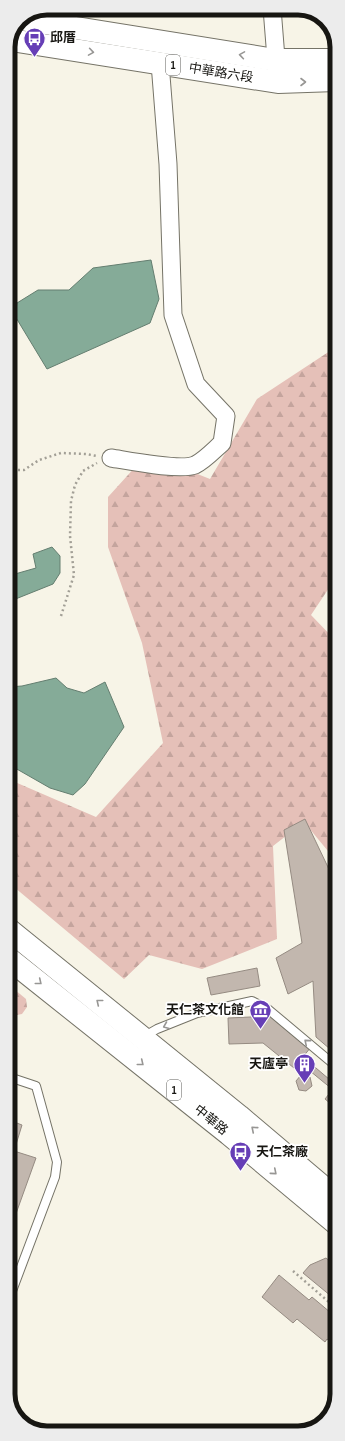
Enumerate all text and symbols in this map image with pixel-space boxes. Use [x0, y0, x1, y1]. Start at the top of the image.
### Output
bus stop icon: 邱厝 [22, 25, 48, 58]
place label: 邱厝 [50, 30, 76, 46]
one-way arrow [88, 47, 94, 56]
one-way arrow [239, 51, 245, 59]
road number: 1 [166, 55, 180, 75]
street label: 中華路六段 [188, 60, 254, 86]
one-way arrow [300, 78, 306, 86]
one-way arrow [34, 978, 42, 985]
museum icon: 天仁茶文化館 [247, 997, 273, 1030]
one-way arrow [96, 1000, 103, 1007]
place label: 天仁茶文化館 [166, 1002, 244, 1018]
one-way arrow [163, 1021, 170, 1029]
one-way arrow [304, 1039, 312, 1046]
building icon: 天廬亭 [291, 1051, 317, 1084]
place label: 天廬亭 [249, 1056, 288, 1072]
one-way arrow [136, 1059, 143, 1066]
road number: 1 [167, 1080, 181, 1100]
street label: 中華路 [191, 1102, 231, 1138]
one-way arrow [251, 1126, 258, 1133]
bus stop icon: 天仁茶廠 [227, 1139, 253, 1172]
place label: 天仁茶廠 [256, 1144, 308, 1160]
one-way arrow [270, 1167, 277, 1174]

